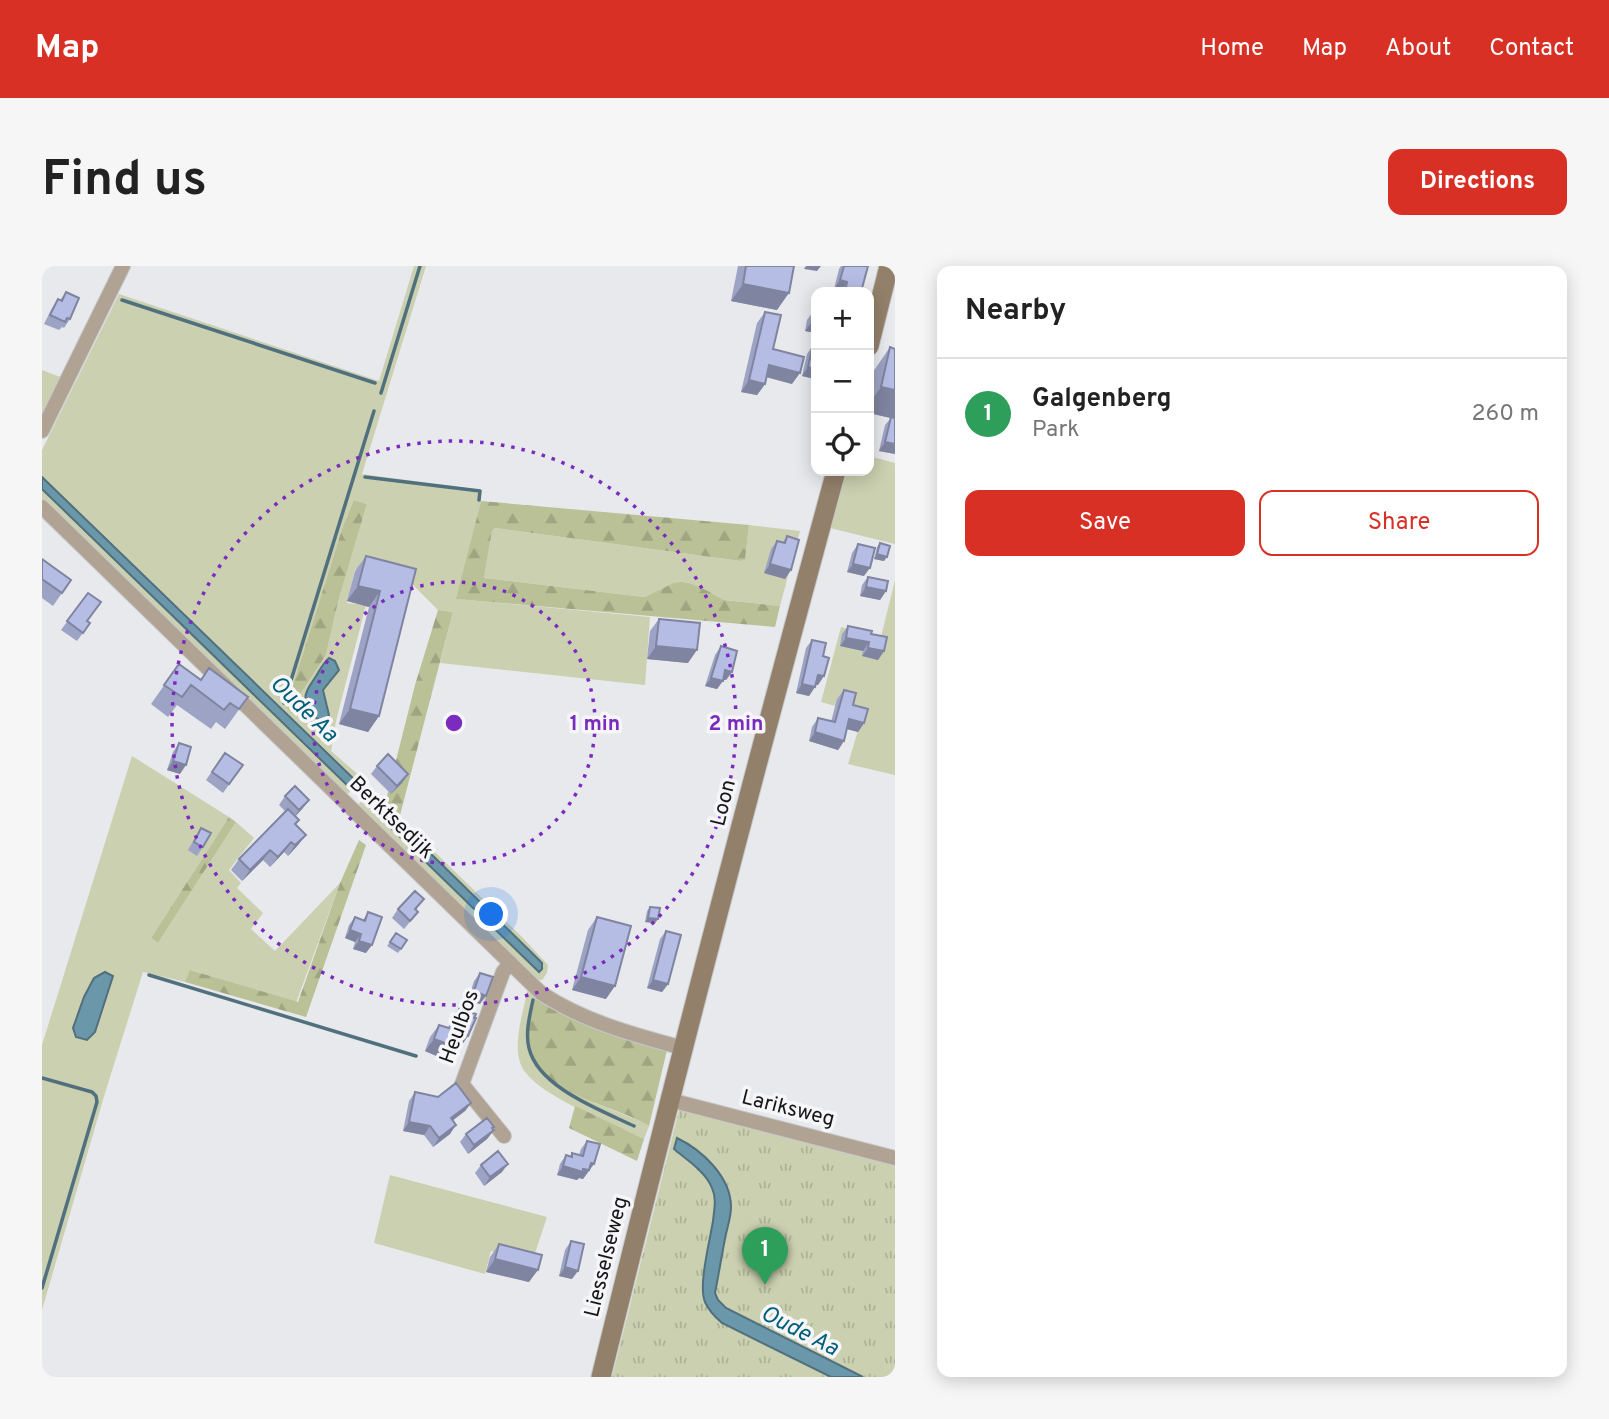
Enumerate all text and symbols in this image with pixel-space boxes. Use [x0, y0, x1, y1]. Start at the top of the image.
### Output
text: Map [35, 28, 99, 70]
text: Home [1200, 34, 1264, 64]
text: Map [1302, 34, 1347, 64]
text: About [1385, 34, 1451, 64]
text: Contact [1489, 34, 1574, 64]
button: Directions [1388, 149, 1567, 215]
text: Find us [42, 151, 207, 213]
map controls [811, 287, 874, 476]
button: + [811, 287, 874, 350]
text: Nearby [965, 293, 1066, 330]
button: − [811, 350, 874, 413]
text: Galgenberg [1032, 383, 1171, 416]
text: 1 [983, 400, 993, 429]
text: 260 m [1472, 400, 1539, 429]
button: locate [811, 413, 874, 476]
text: Park [1032, 416, 1079, 445]
button: Save [965, 490, 1245, 556]
button: Share [1259, 490, 1539, 556]
water label: Oude Aa [263, 670, 343, 750]
centre of rings [442, 711, 466, 735]
text: 1 min [570, 711, 620, 738]
text: 2 min [709, 711, 763, 738]
street label: Berktsedijk [343, 771, 439, 865]
street label: Loon [705, 777, 743, 829]
your location [474, 897, 508, 931]
street label: Heulbos [434, 986, 486, 1068]
street label: Lariksweg [739, 1084, 837, 1134]
street label: Liesselseweg [579, 1194, 635, 1320]
pin: 1 [742, 1227, 788, 1285]
water label: Oude Aa [755, 1300, 843, 1364]

